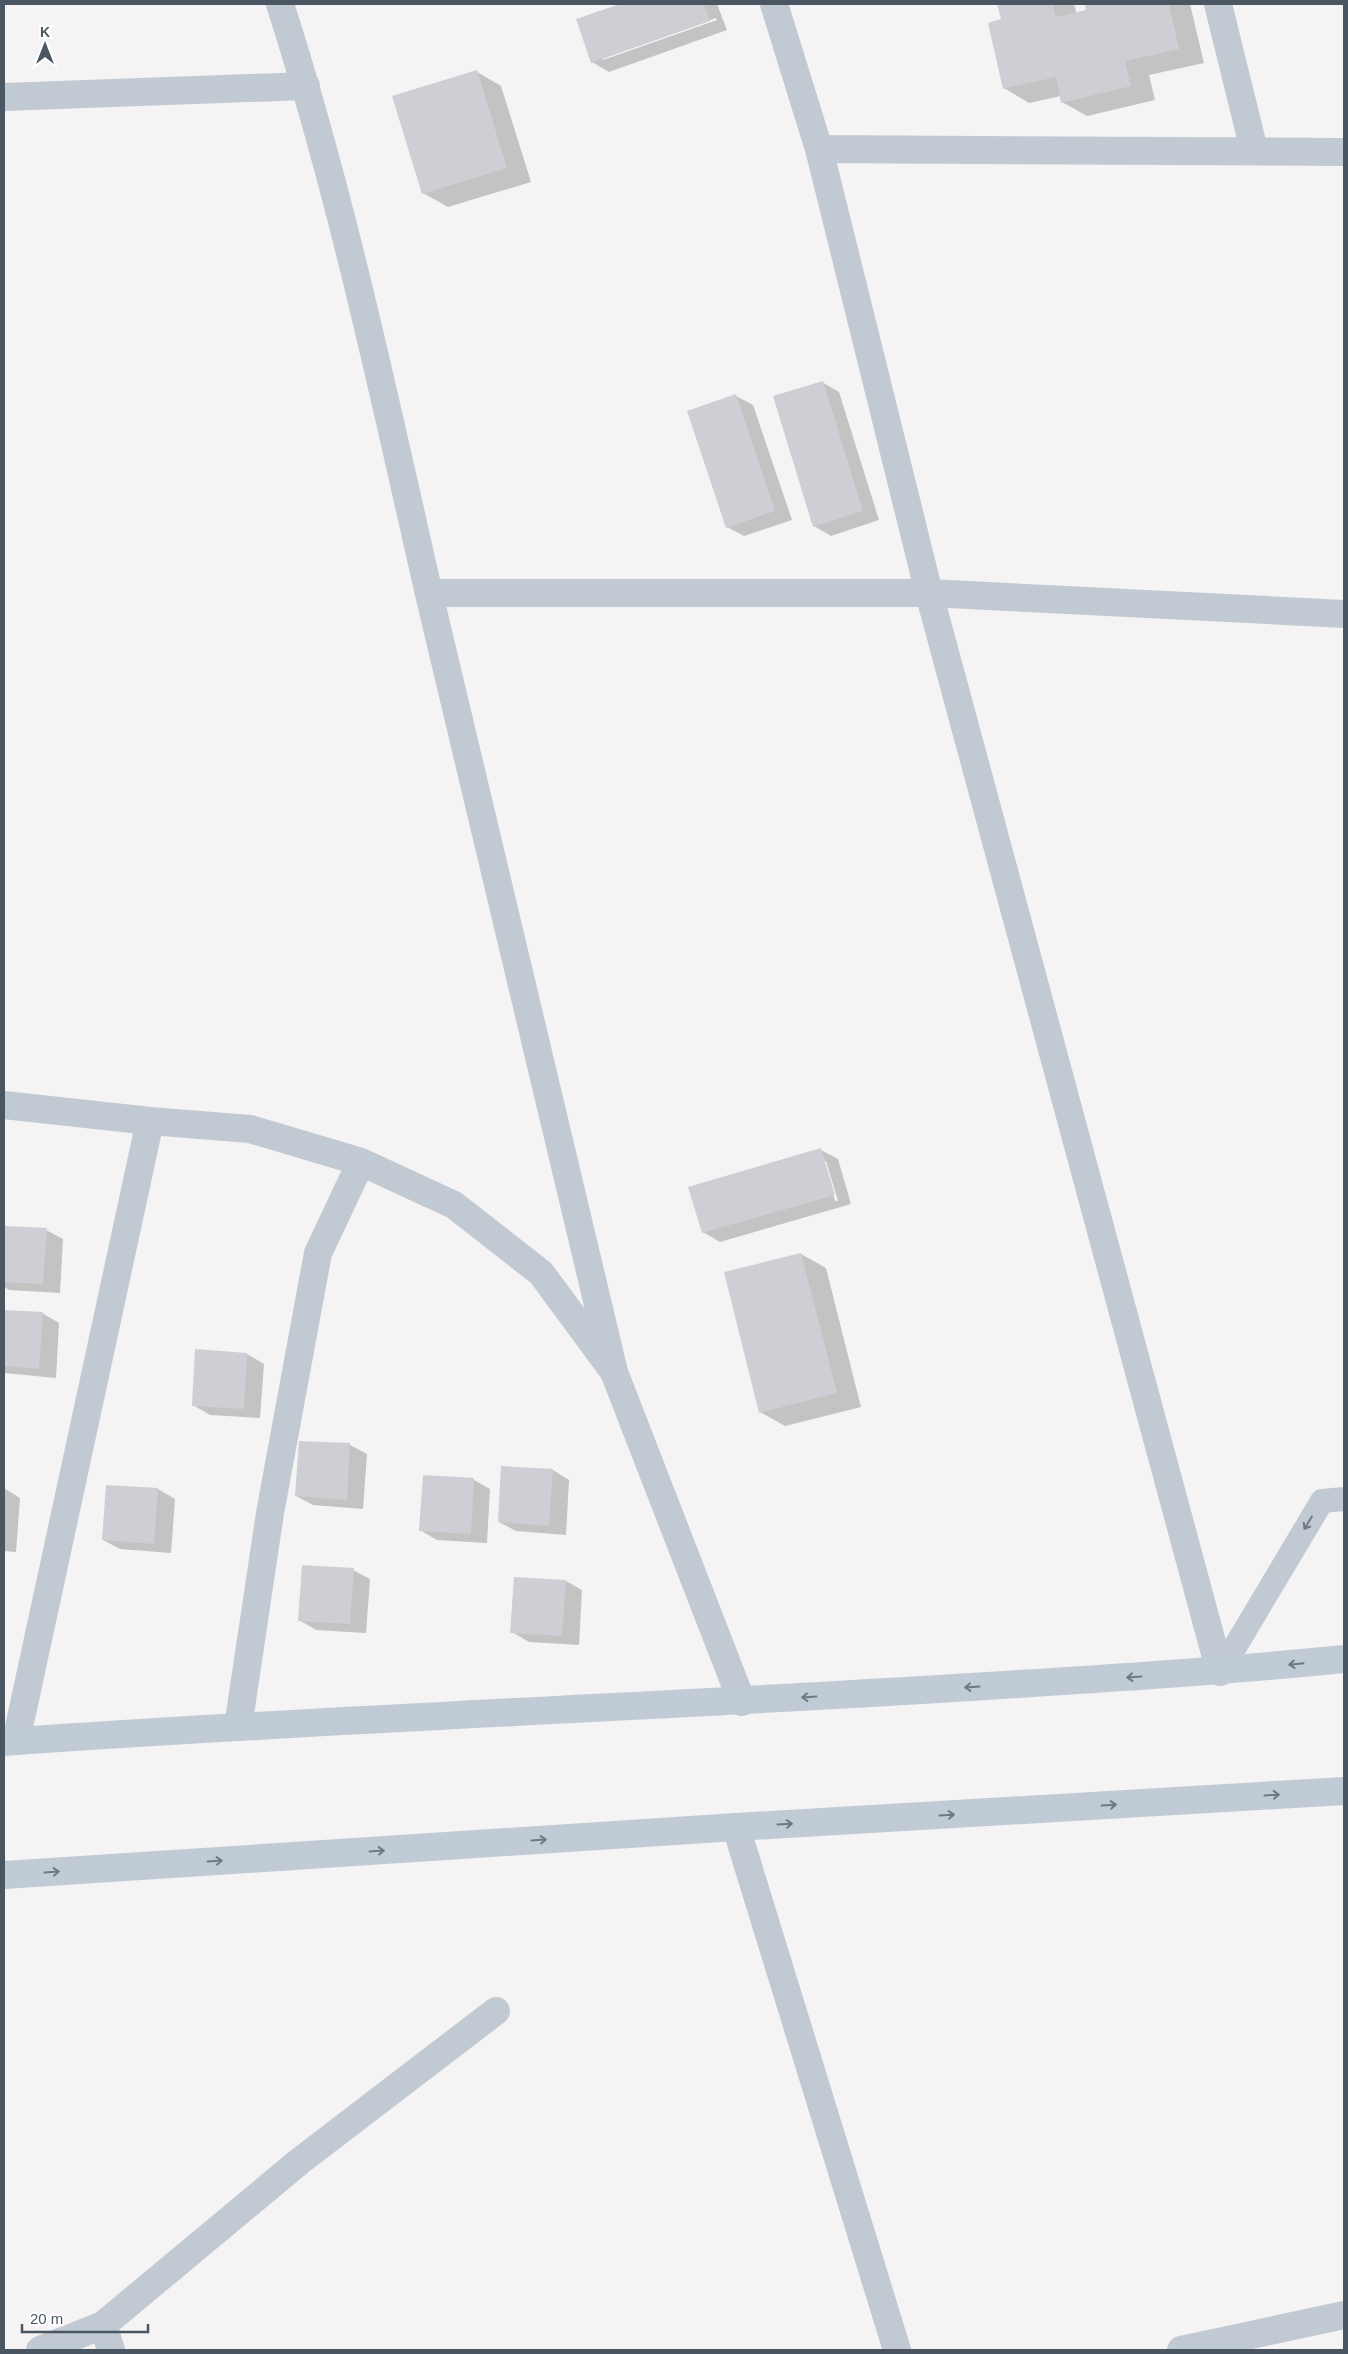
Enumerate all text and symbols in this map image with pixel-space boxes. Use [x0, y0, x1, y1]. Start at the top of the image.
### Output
north arrow [20, 20, 70, 70]
text: K [40, 24, 50, 40]
one-way arrow [1303, 1516, 1313, 1530]
one-way arrow [1288, 1659, 1304, 1669]
one-way arrow [1126, 1673, 1142, 1682]
one-way arrow [964, 1683, 980, 1692]
one-way arrow [802, 1693, 818, 1702]
one-way arrow [1263, 1791, 1279, 1800]
one-way arrow [1101, 1801, 1117, 1810]
one-way arrow [939, 1810, 955, 1819]
one-way arrow [777, 1820, 793, 1829]
one-way arrow [531, 1836, 547, 1845]
one-way arrow [368, 1846, 384, 1855]
one-way arrow [206, 1857, 222, 1866]
one-way arrow [44, 1867, 60, 1876]
scale bar [22, 2302, 149, 2334]
text: 20 m [30, 2310, 63, 2327]

